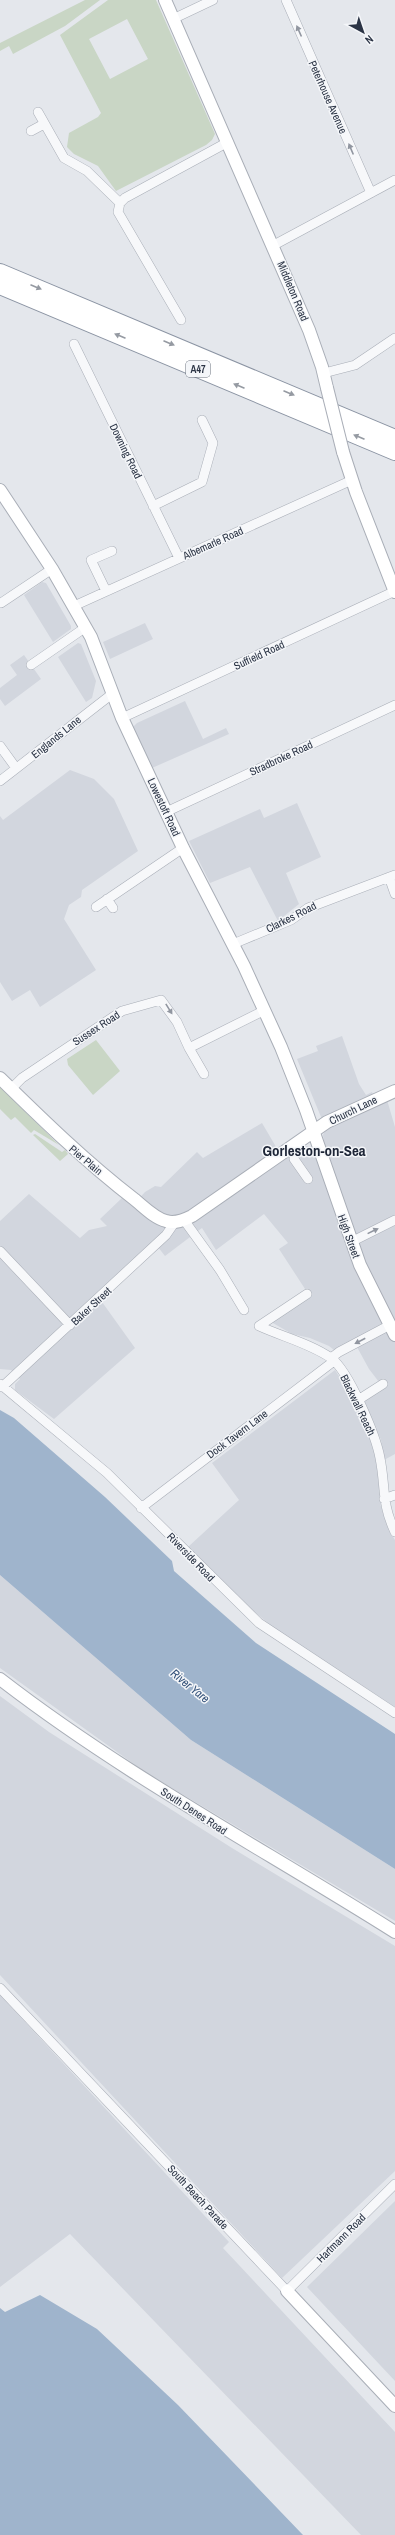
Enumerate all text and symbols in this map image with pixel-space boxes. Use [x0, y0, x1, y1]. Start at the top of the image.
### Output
north arrow [343, 12, 383, 52]
one-way arrow [296, 25, 302, 37]
text: N [362, 32, 376, 47]
street label: Peterhouse Avenue [306, 58, 350, 136]
one-way arrow [348, 143, 355, 155]
street label: Middleton Road [274, 259, 312, 323]
one-way arrow [30, 284, 42, 290]
one-way arrow [114, 333, 125, 339]
one-way arrow [163, 340, 175, 346]
road number: A47 [186, 361, 210, 377]
one-way arrow [233, 383, 245, 389]
one-way arrow [283, 390, 294, 396]
street label: Downing Road [107, 421, 145, 481]
one-way arrow [353, 434, 365, 440]
street label: Albemarle Road [180, 523, 245, 563]
street label: Suffield Road [231, 637, 287, 673]
street label: Englands Lane [28, 713, 84, 761]
street label: Stradbroke Road [247, 737, 315, 779]
street label: Lowestoft Road [144, 776, 184, 838]
street label: Clarkes Road [263, 898, 319, 936]
one-way arrow [165, 1004, 173, 1014]
street label: Sussex Road [70, 1008, 122, 1048]
street label: Church Lane [327, 1092, 379, 1128]
district label: Gorleston-on-Sea [262, 1140, 366, 1161]
street label: Pier Plain [66, 1142, 106, 1178]
street label: High Street [335, 1212, 364, 1260]
one-way arrow [367, 1228, 379, 1234]
street label: Baker Street [68, 1283, 114, 1328]
one-way arrow [354, 1337, 366, 1344]
street label: Blackwall Reach [337, 1372, 379, 1438]
street label: Dock Tavern Lane [204, 1407, 270, 1461]
street label: Riverside Road [164, 1530, 218, 1584]
water label: River Yare [167, 1665, 213, 1707]
street label: South Denes Road [158, 1784, 230, 1838]
street label: South Beach Parade [164, 2162, 232, 2232]
street label: Hartmann Road [314, 2211, 368, 2265]

